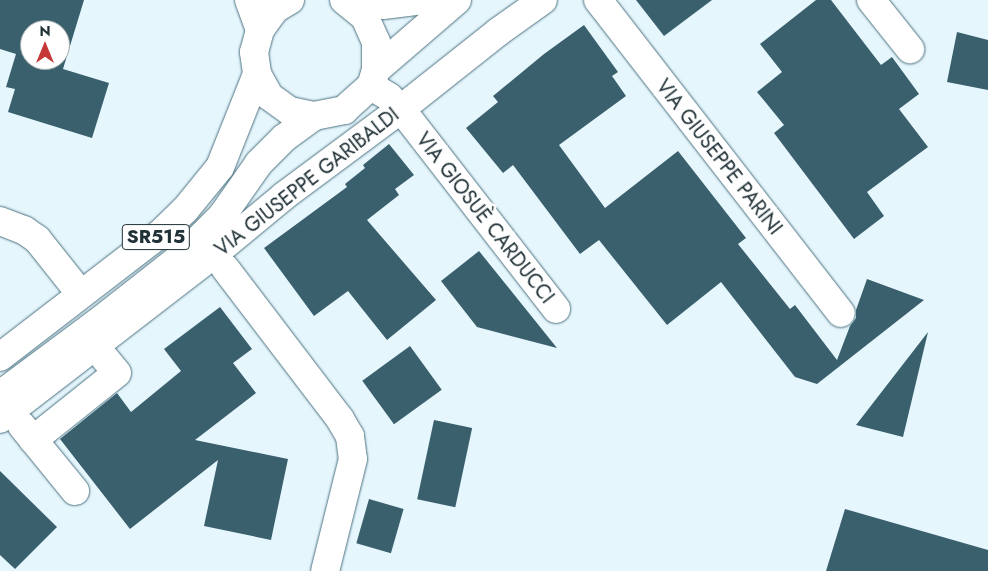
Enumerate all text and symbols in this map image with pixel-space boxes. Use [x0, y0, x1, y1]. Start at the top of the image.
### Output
north arrow [20, 20, 70, 70]
text: N [39, 21, 51, 41]
street label: VIA GIUSEPPE PARINI [651, 75, 787, 239]
street label: VIA GIUSEPPE GARIBALDI [210, 103, 404, 261]
street label: VIA GIOSUÈ CARDUCCI [411, 128, 559, 308]
road number: SR515 [121, 220, 191, 253]

